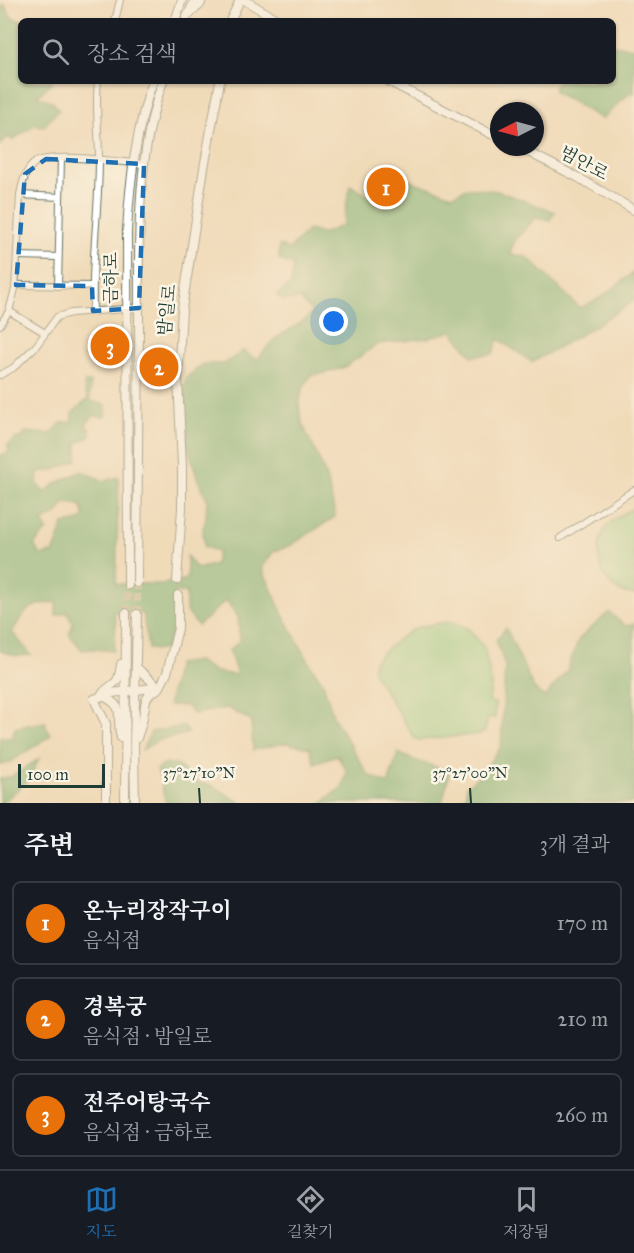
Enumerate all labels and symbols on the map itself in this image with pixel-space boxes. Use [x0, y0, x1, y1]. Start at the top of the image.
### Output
north arrow [490, 102, 544, 156]
street label: 범안로 [556, 141, 612, 185]
pin: 1 [366, 164, 406, 210]
street label: 금하로 [100, 252, 122, 304]
street label: 밤일로 [153, 283, 181, 337]
your location [319, 307, 348, 336]
pin: 3 [90, 324, 130, 368]
pin: 2 [140, 344, 178, 389]
scale bar [18, 761, 105, 788]
text: 37°27'10"N [163, 764, 236, 782]
text: 37°27'00"N [432, 764, 508, 782]

